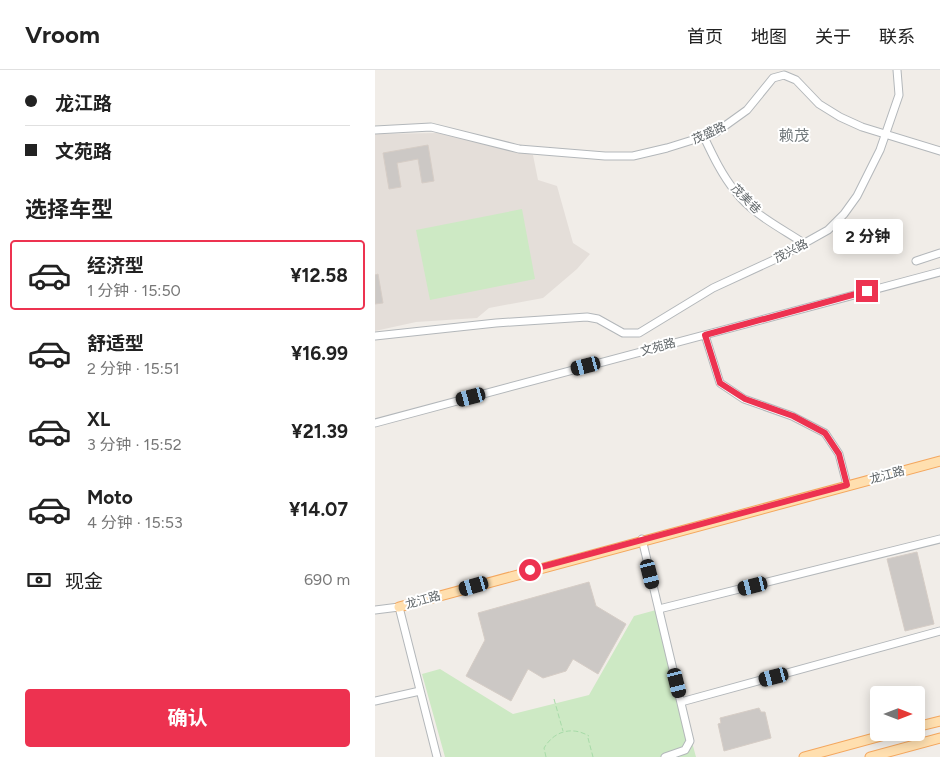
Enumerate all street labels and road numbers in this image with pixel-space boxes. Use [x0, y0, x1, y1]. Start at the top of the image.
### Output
street label: 茂盛路 [690, 119, 728, 147]
street label: 茂美巷 [728, 181, 764, 217]
street label: 茂兴路 [772, 237, 810, 265]
street label: 文苑路 [639, 336, 677, 358]
street label: 龙江路 [868, 464, 906, 486]
street label: 龙江路 [404, 588, 442, 612]

